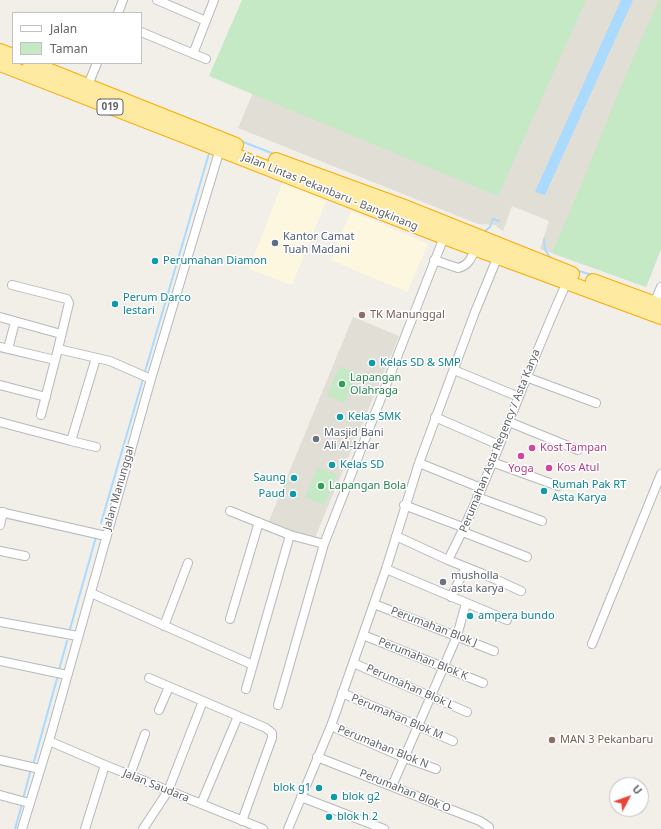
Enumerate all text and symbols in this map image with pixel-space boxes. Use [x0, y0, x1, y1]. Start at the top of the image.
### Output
legend [12, 12, 142, 64]
text: Jalan [50, 20, 77, 37]
text: Taman [50, 40, 88, 57]
road number: 019 [97, 99, 123, 115]
street label: Jalan Lintas Pekanbaru - Bangkinang [240, 151, 420, 233]
place label: Kantor Camat Tuah Madani [283, 230, 354, 256]
marker: Kantor Camat Tuah Madani [270, 238, 280, 248]
place label: Perumahan Diamon [163, 254, 267, 268]
marker: Perumahan Diamon [150, 256, 160, 266]
place label: Perum Darco lestari [123, 291, 191, 317]
marker: Perum Darco lestari [110, 299, 120, 309]
place label: TK Manunggal [370, 308, 445, 322]
marker: TK Manunggal [357, 310, 367, 320]
street label: Perumahan Asta Regency / Asta Karya [457, 347, 543, 535]
place label: Kelas SD & SMP [380, 356, 461, 370]
marker: Kelas SD & SMP [367, 358, 377, 368]
place label: Lapangan Olahraga [350, 371, 401, 397]
marker: Lapangan Olahraga [337, 379, 347, 389]
place label: Kelas SMK [348, 410, 401, 424]
marker: Kelas SMK [335, 412, 345, 422]
place label: Masjid Bani Ali Al-Izhar [324, 426, 384, 452]
marker: Masjid Bani Ali Al-Izhar [311, 434, 321, 444]
place label: Kost Tampan [540, 441, 607, 455]
marker: Kost Tampan [527, 443, 537, 453]
street label: Jalan Manunggal [101, 444, 137, 532]
marker: Yoga [516, 451, 526, 461]
place label: Kelas SD [340, 458, 384, 472]
marker: Kelas SD [327, 460, 337, 470]
place label: Kos Atul [557, 461, 599, 475]
place label: Yoga [508, 462, 534, 476]
marker: Kos Atul [544, 463, 554, 473]
place label: Saung [253, 471, 286, 485]
marker: Saung [289, 473, 299, 483]
place label: Rumah Pak RT Asta Karya [552, 478, 626, 504]
place label: Lapangan Bola [329, 479, 406, 493]
marker: Lapangan Bola [316, 481, 326, 491]
marker: Rumah Pak RT Asta Karya [539, 486, 549, 496]
place label: Paud [259, 487, 285, 501]
marker: Paud [288, 489, 298, 499]
place label: musholla asta karya [451, 569, 504, 595]
marker: musholla asta karya [438, 577, 448, 587]
street label: Perumahan Blok J [389, 604, 479, 650]
place label: ampera bundo [478, 609, 555, 623]
marker: ampera bundo [465, 611, 475, 621]
street label: Perumahan Blok K [376, 635, 470, 683]
street label: Perumahan Blok L [364, 662, 456, 712]
street label: Perumahan Blok M [349, 692, 445, 742]
street label: Perumahan Blok N [336, 723, 430, 771]
place label: MAN 3 Pekanbaru [560, 733, 653, 747]
marker: MAN 3 Pekanbaru [547, 735, 557, 745]
street label: Jalan Saudara [121, 767, 191, 805]
street label: Perumahan Blok O [357, 767, 453, 815]
north arrow [609, 777, 649, 817]
place label: blok g1 [273, 781, 311, 795]
text: U [629, 781, 646, 798]
marker: blok g1 [314, 783, 324, 793]
place label: blok g2 [342, 790, 380, 804]
marker: blok g2 [329, 792, 339, 802]
place label: blok h 2 [337, 810, 378, 824]
marker: blok h 2 [324, 812, 334, 822]

